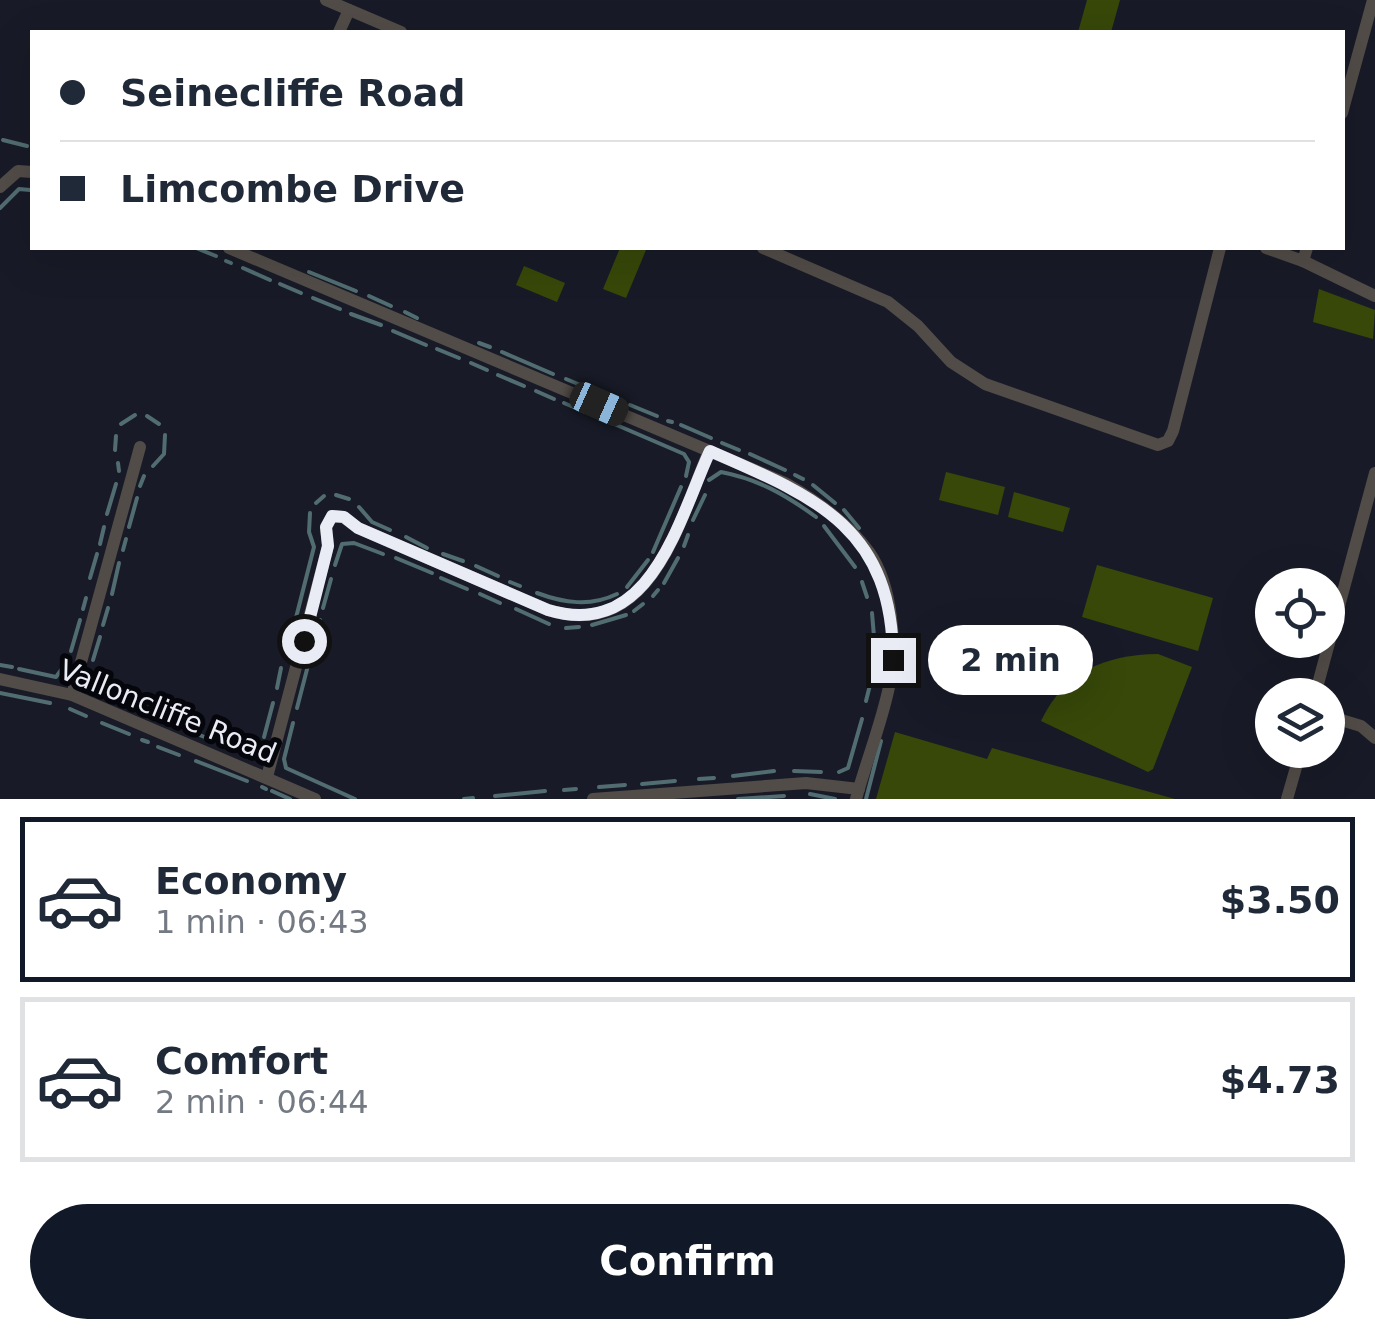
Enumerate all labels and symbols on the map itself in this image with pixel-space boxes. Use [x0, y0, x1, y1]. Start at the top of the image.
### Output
car [565, 378, 633, 430]
route start [282, 619, 327, 664]
callout: 2 min [928, 625, 1093, 695]
route end [871, 638, 916, 683]
street label: Valloncliffe Road [54, 653, 281, 770]

